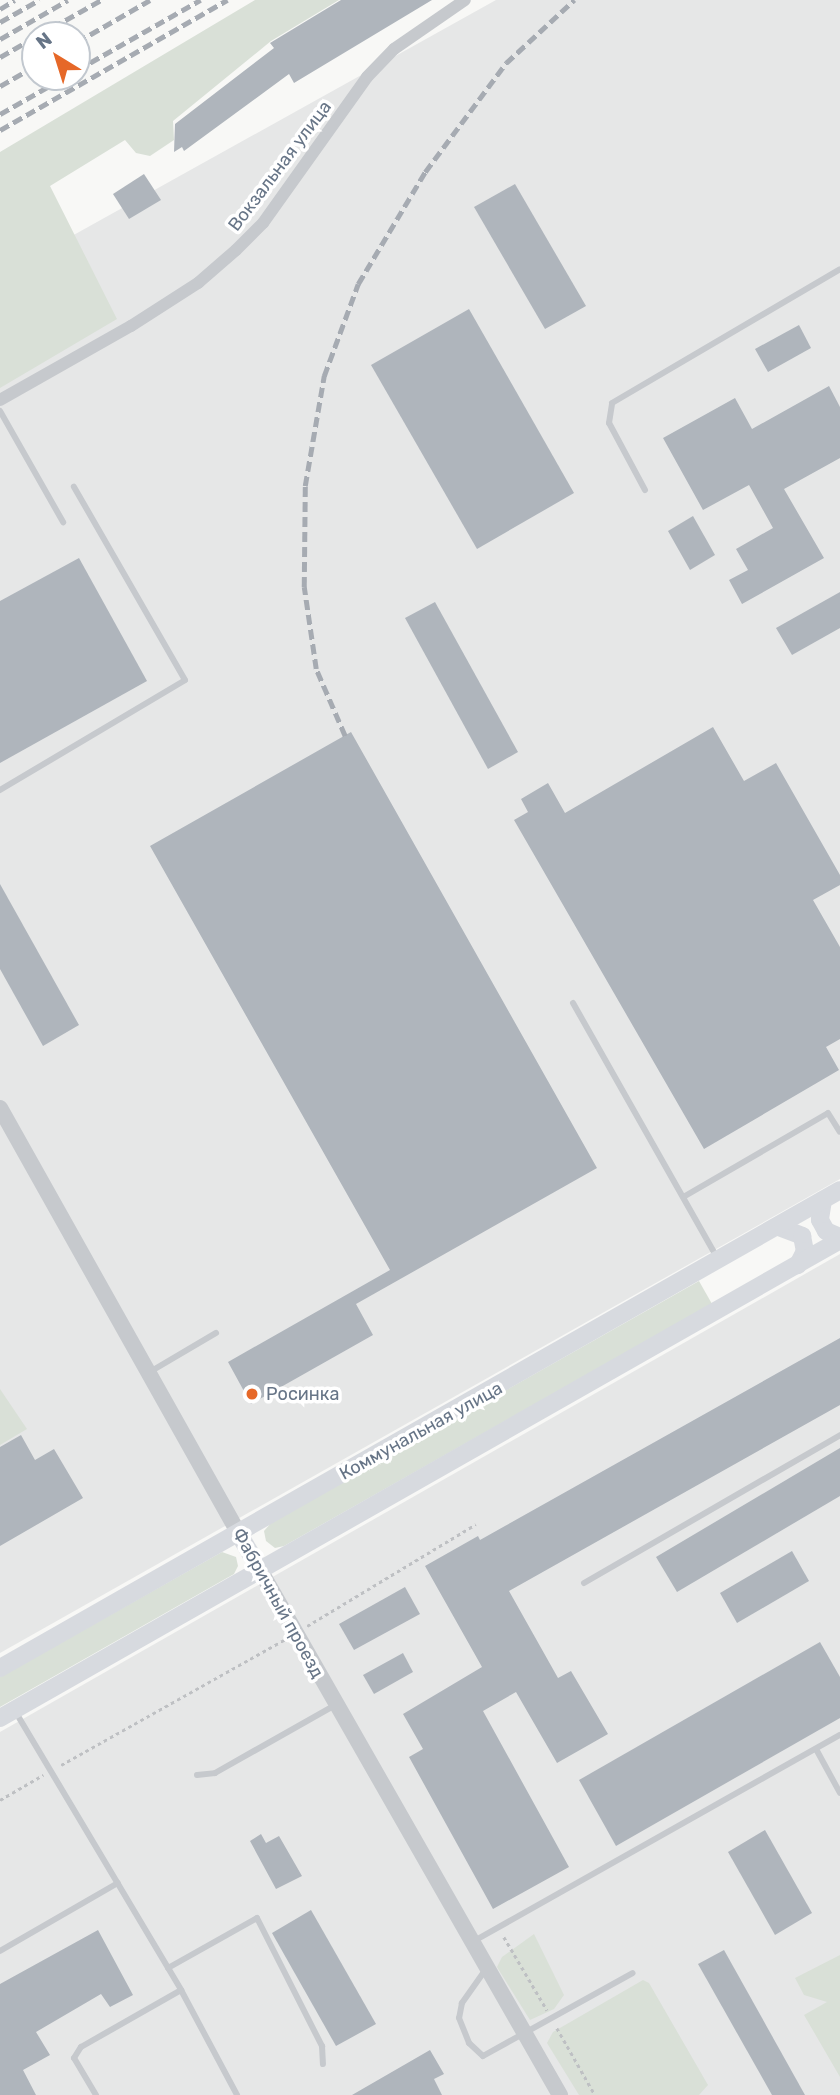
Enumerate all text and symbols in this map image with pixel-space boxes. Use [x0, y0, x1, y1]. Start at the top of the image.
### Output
north arrow [21, 21, 91, 91]
text: N [32, 27, 56, 54]
street label: Вокзальная улица [224, 97, 336, 235]
street label: Коммунальная улица [336, 1377, 506, 1485]
place label: Росинка [266, 1383, 339, 1405]
marker: Росинка [244, 1386, 260, 1402]
street label: Фабричный проезд [228, 1524, 328, 1682]

